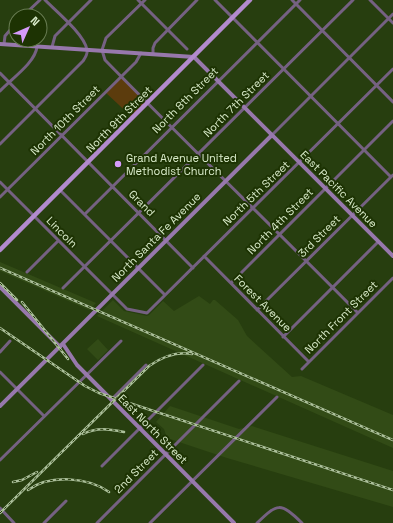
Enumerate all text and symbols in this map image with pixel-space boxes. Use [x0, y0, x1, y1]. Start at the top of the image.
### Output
north arrow [8, 8, 48, 48]
text: N [28, 13, 43, 28]
street label: North 8th Street [149, 64, 221, 136]
street label: North 7th Street [200, 68, 272, 140]
street label: North 10th Street [27, 82, 103, 158]
street label: North 9th Street [83, 83, 155, 155]
street label: East Pacific Avenue [298, 148, 380, 230]
place label: Grand Avenue United Methodist Church [126, 151, 237, 178]
street label: North 5th Street [220, 157, 292, 229]
marker: Grand Avenue United Methodist Church [113, 159, 123, 169]
street label: North 4th Street [244, 185, 316, 257]
street label: Grand [126, 187, 158, 219]
street label: North Santa Fe Avenue [108, 189, 204, 285]
street label: 3rd Street [295, 212, 343, 260]
street label: Lincoln [44, 214, 80, 250]
street label: Forest Avenue [231, 271, 295, 335]
street label: North Front Street [302, 278, 380, 356]
street label: East North Street [115, 391, 191, 467]
street label: 2nd Street [111, 446, 161, 496]

